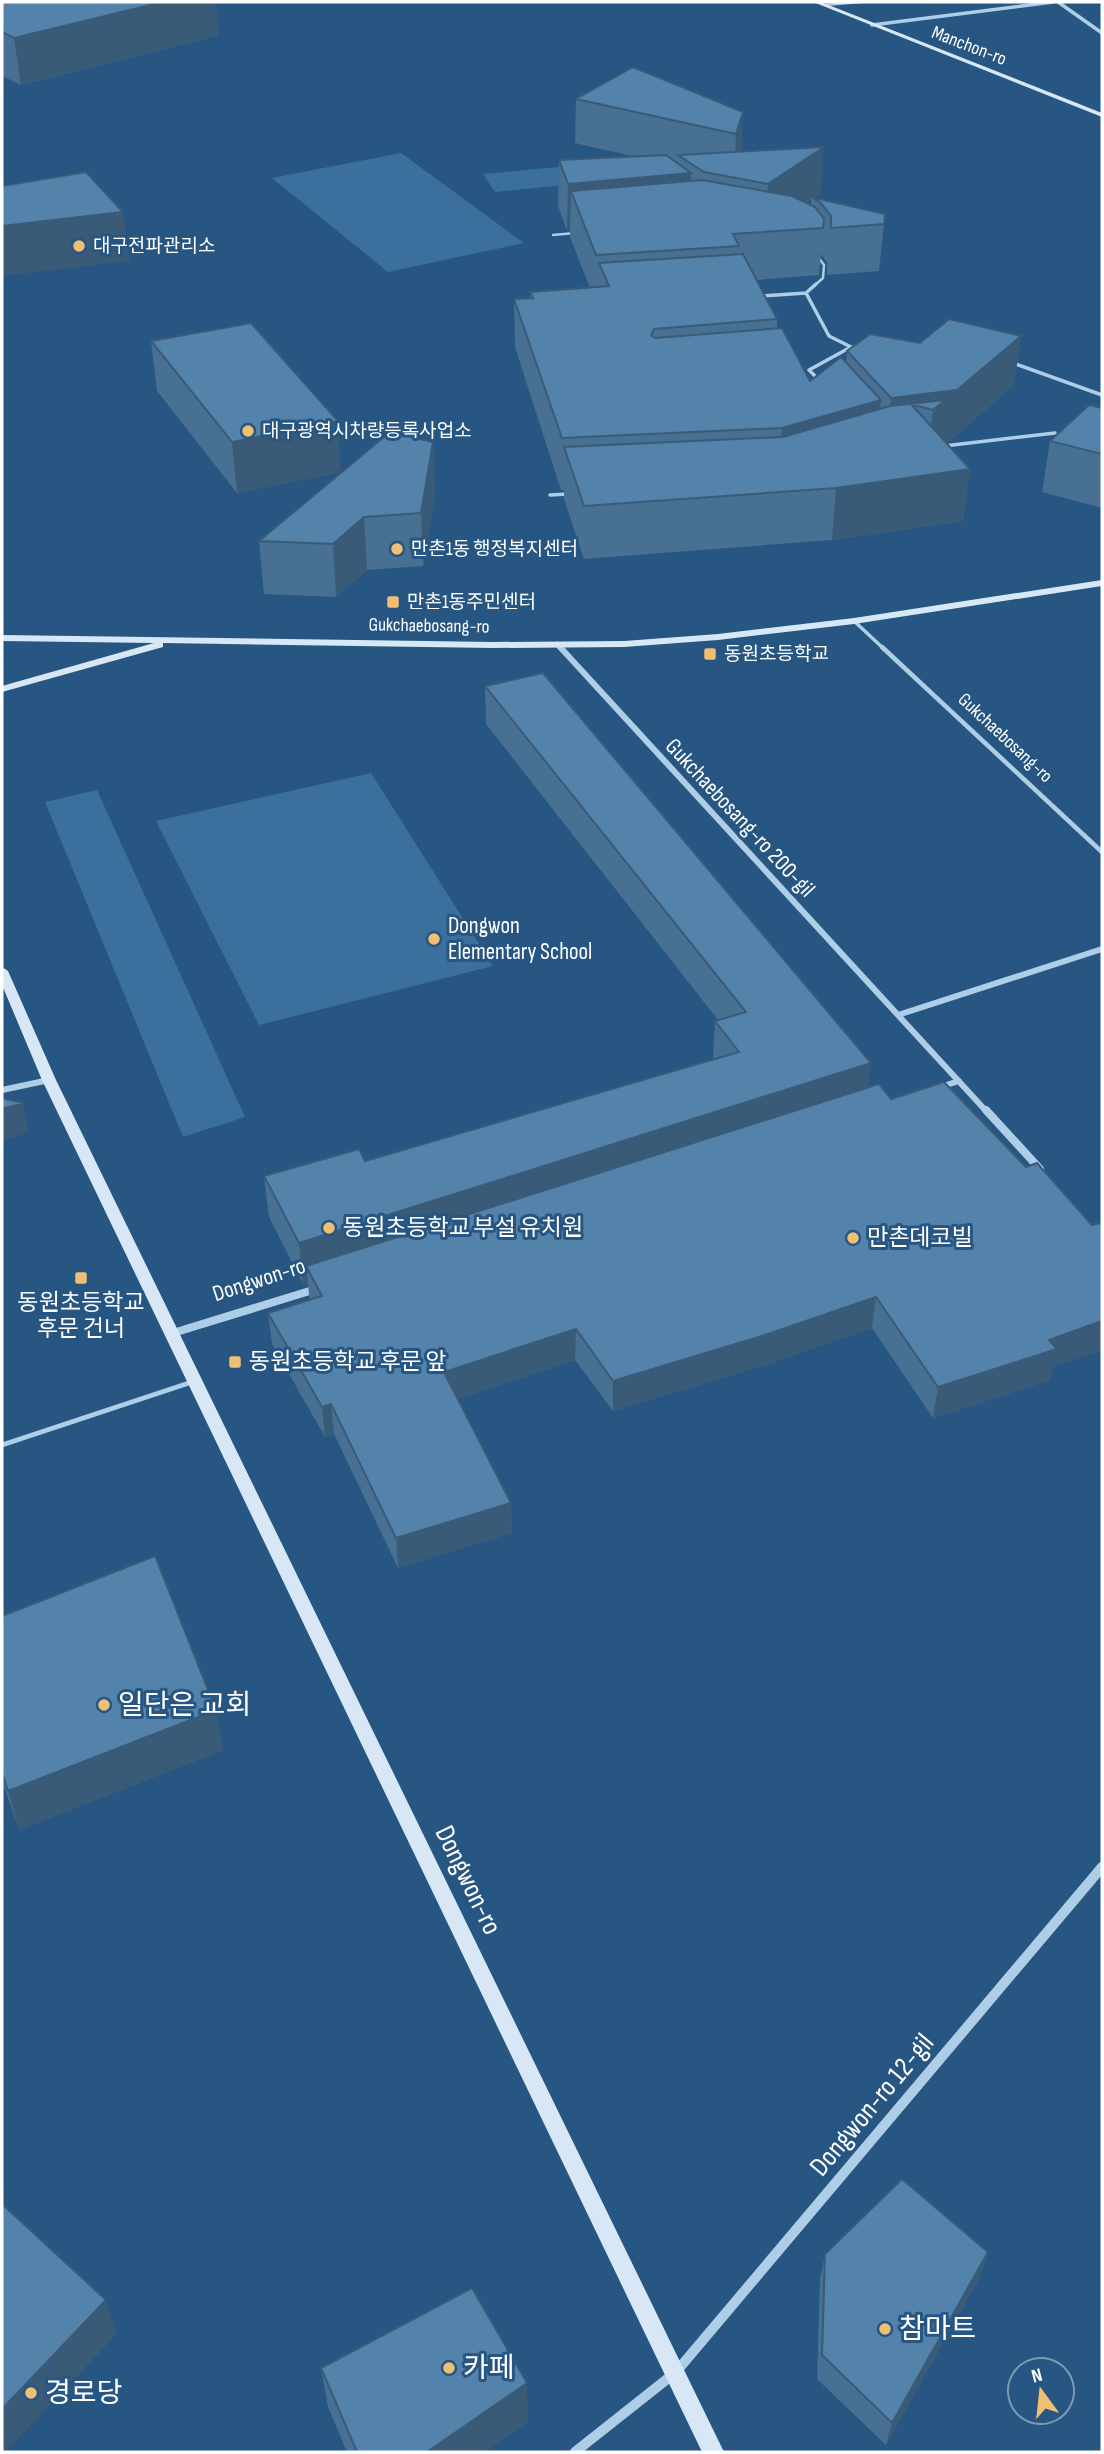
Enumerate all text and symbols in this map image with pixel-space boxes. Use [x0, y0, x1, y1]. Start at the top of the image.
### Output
street label: Manchon-ro [928, 21, 1010, 71]
place label: 대구전파관리소 [93, 235, 215, 258]
marker: 대구전파관리소 [71, 238, 87, 254]
place label: 대구광역시차량등록사업소 [262, 420, 472, 443]
marker: 대구광역시차량등록사업소 [240, 423, 256, 439]
place label: 만촌1동 행정복지센터 [411, 538, 578, 561]
marker: 만촌1동 행정복지센터 [389, 541, 405, 557]
place label: 만촌1동주민센터 [407, 591, 536, 614]
marker: 만촌1동주민센터 [385, 594, 401, 610]
street label: Gukchaebosang-ro [368, 613, 490, 639]
place label: 동원초등학교 [724, 643, 829, 666]
marker: 동원초등학교 [702, 646, 718, 662]
street label: Gukchaebosang-ro [953, 688, 1057, 788]
street label: Gukchaebosang-ro 200-gil [659, 733, 821, 903]
place label: Dongwon Elementary School [448, 912, 592, 966]
marker: Dongwon Elementary School [426, 931, 442, 947]
place label: 동원초등학교 부설 유치원 [343, 1214, 583, 1242]
marker: 동원초등학교 부설 유치원 [321, 1220, 337, 1236]
place label: 만촌데코빌 [867, 1224, 973, 1252]
marker: 만촌데코빌 [845, 1230, 861, 1246]
street label: Dongwon-ro [209, 1252, 309, 1308]
marker: 동원초등학교 후문 건너 [73, 1270, 89, 1286]
place label: 동원초등학교 후문 건너 [18, 1289, 144, 1343]
place label: 동원초등학교 후문 앞 [249, 1348, 447, 1376]
marker: 동원초등학교 후문 앞 [227, 1354, 243, 1370]
place label: 일단은 교회 [118, 1689, 251, 1722]
marker: 일단은 교회 [96, 1697, 112, 1713]
street label: Dongwon-ro [428, 1820, 508, 1940]
street label: Dongwon-ro 12-gil [803, 2027, 941, 2183]
place label: 참마트 [899, 2313, 976, 2346]
marker: 참마트 [877, 2321, 893, 2337]
place label: 카페 [463, 2352, 515, 2385]
north arrow [1006, 2356, 1076, 2426]
marker: 카페 [441, 2360, 457, 2376]
text: N [1029, 2364, 1045, 2388]
place label: 경로당 [45, 2377, 122, 2410]
marker: 경로당 [23, 2385, 39, 2401]

